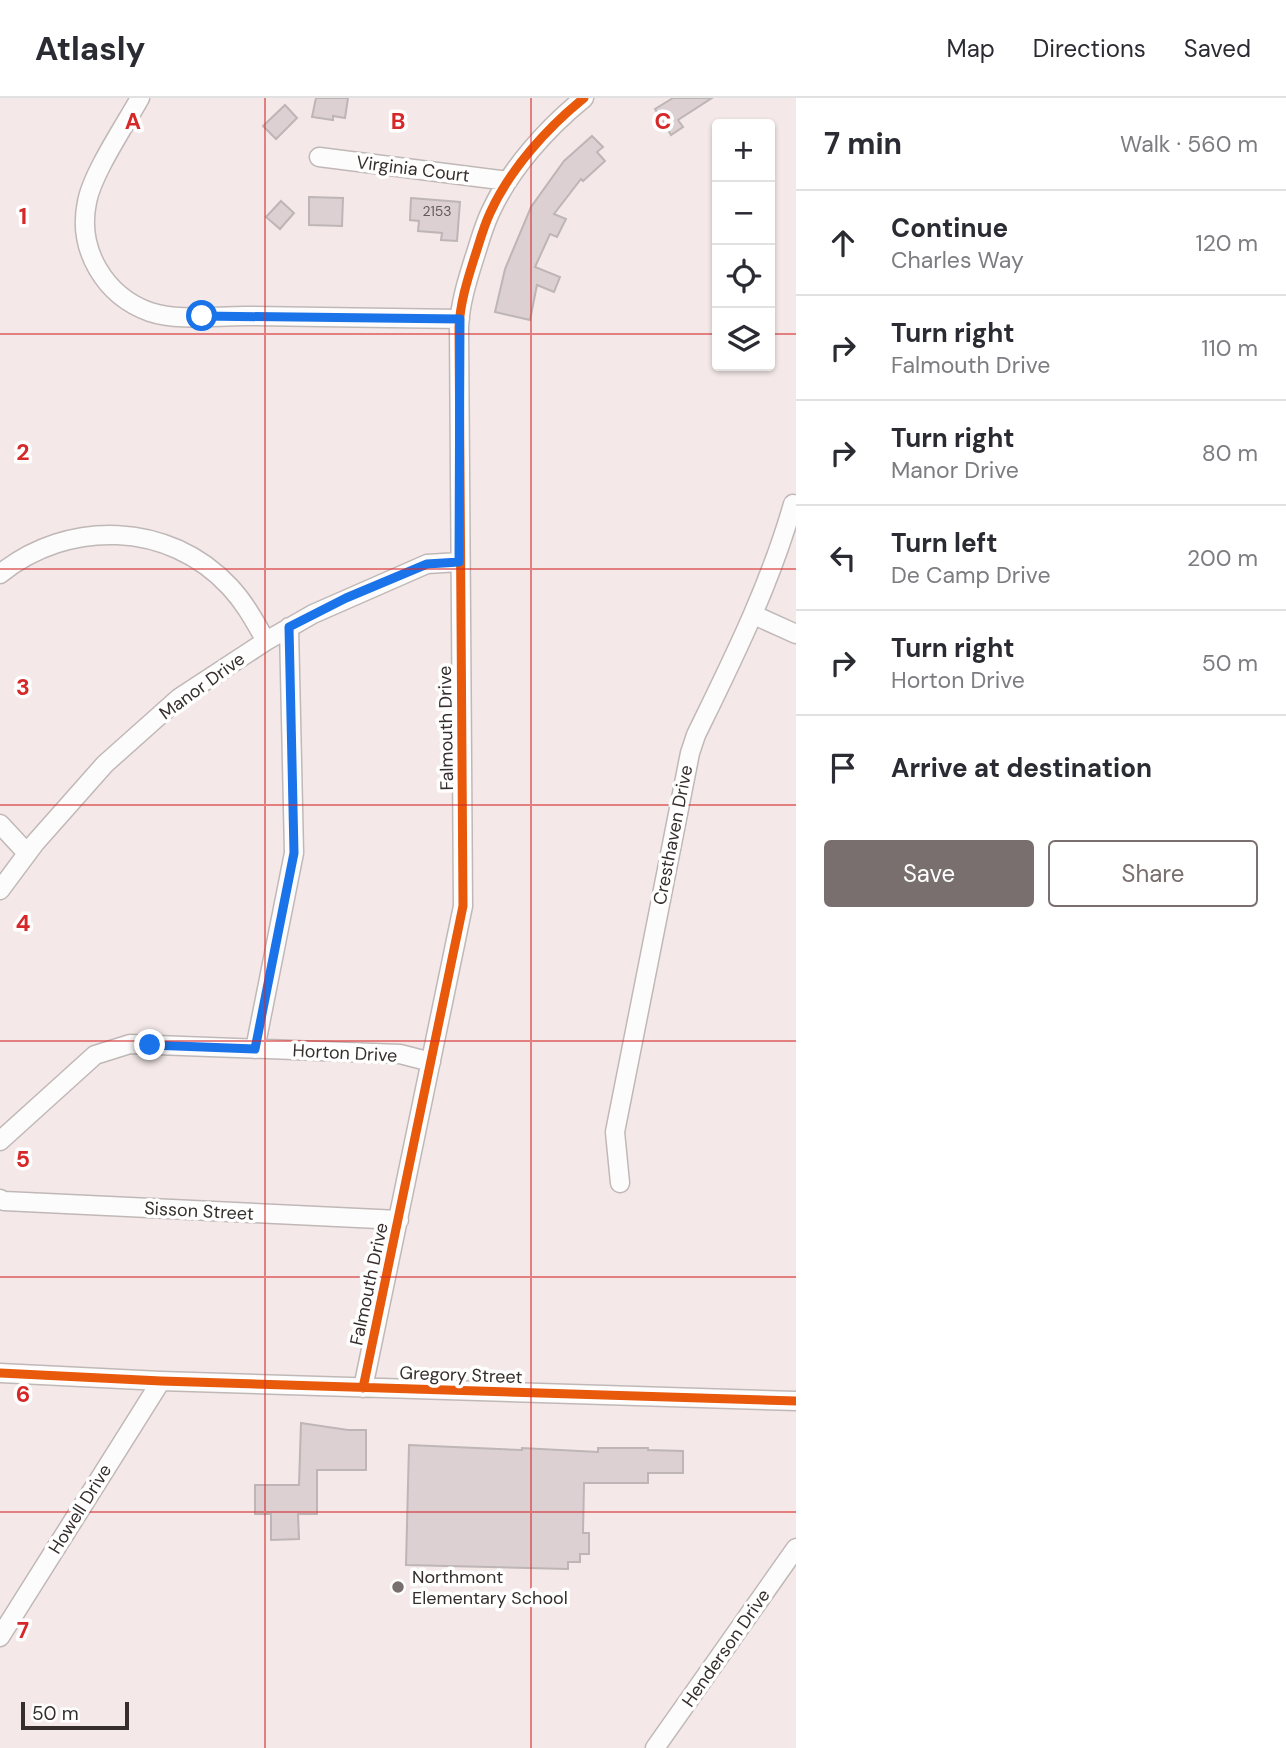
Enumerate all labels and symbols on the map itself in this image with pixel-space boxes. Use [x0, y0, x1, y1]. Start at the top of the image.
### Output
text: A [125, 106, 141, 136]
text: B [391, 106, 405, 136]
text: C [655, 106, 671, 136]
street label: Virginia Court [355, 150, 471, 188]
text: 1 [19, 201, 27, 231]
house number: 2153 [422, 202, 452, 220]
route start [186, 300, 217, 331]
text: 2 [16, 437, 30, 467]
street label: Manor Drive [154, 647, 250, 725]
street label: Falmouth Drive [433, 665, 459, 791]
text: 3 [16, 672, 30, 702]
street label: Cresthaven Drive [648, 763, 698, 907]
text: 4 [16, 908, 31, 938]
route end [134, 1029, 165, 1060]
street label: Horton Drive [292, 1038, 398, 1068]
text: 5 [16, 1144, 30, 1174]
street label: Sisson Street [144, 1196, 254, 1226]
street label: Falmouth Drive [344, 1221, 394, 1347]
street label: Gregory Street [399, 1361, 523, 1389]
text: 6 [16, 1379, 30, 1409]
street label: Howell Drive [43, 1460, 117, 1558]
place label: Northmont Elementary School [412, 1565, 568, 1610]
marker: Northmont Elementary School [390, 1579, 406, 1595]
street label: Henderson Drive [676, 1584, 776, 1712]
text: 7 [17, 1615, 29, 1645]
scale bar [21, 1699, 130, 1731]

